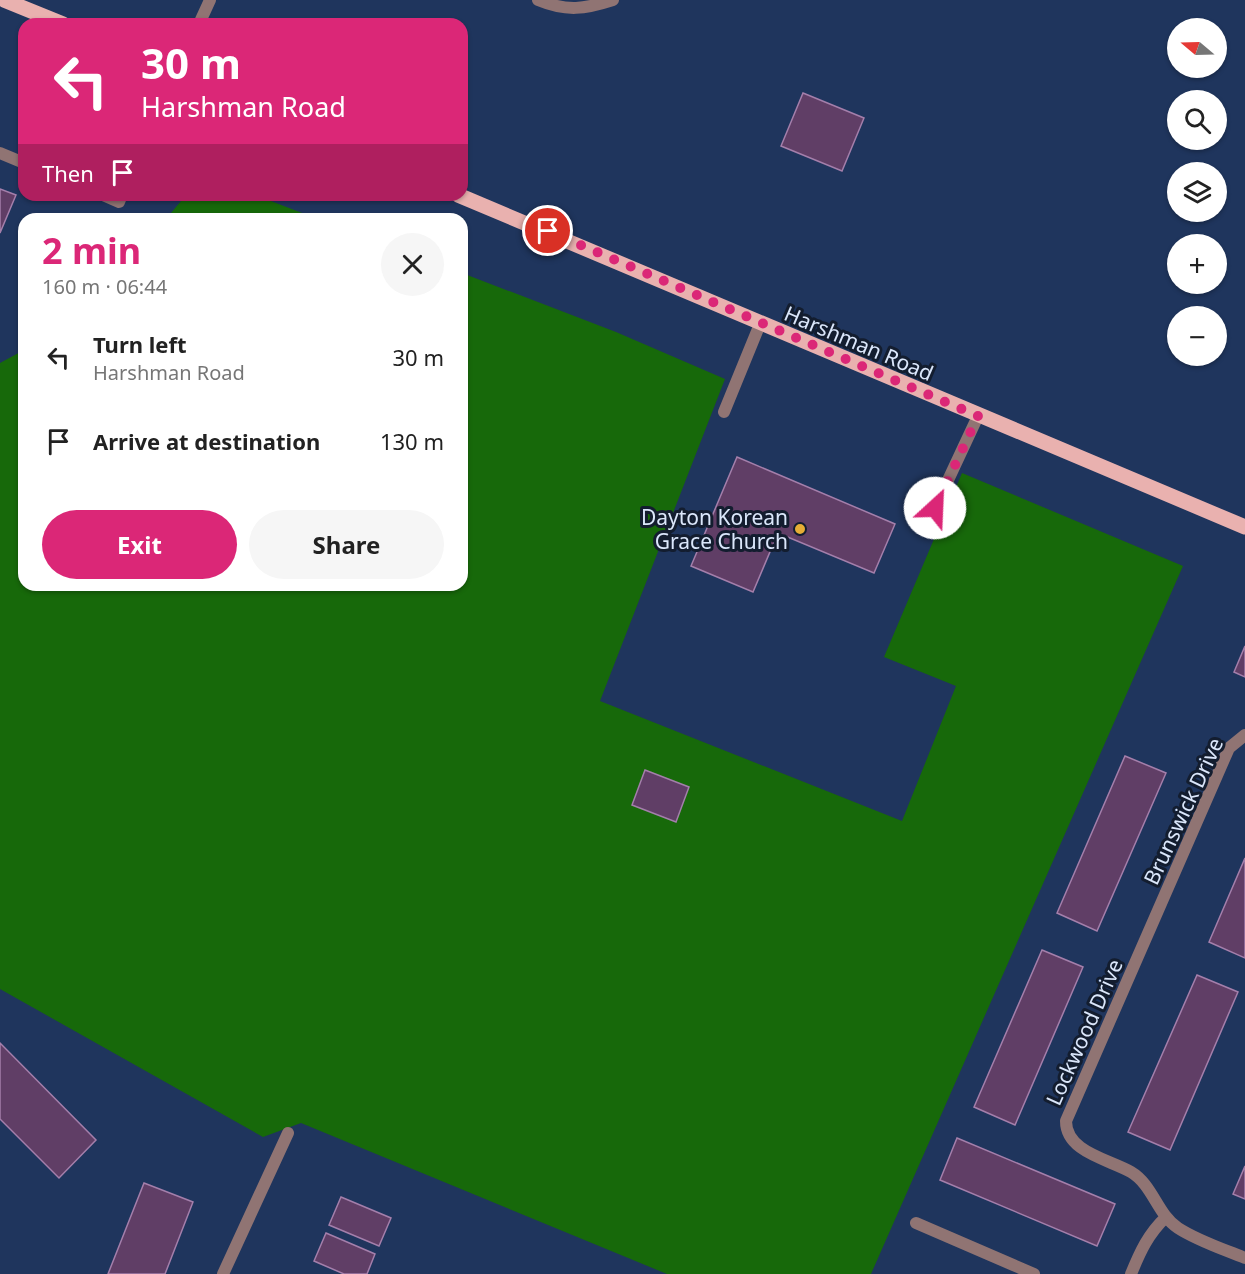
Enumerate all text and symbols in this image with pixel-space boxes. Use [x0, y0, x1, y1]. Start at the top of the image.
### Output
north arrow [1167, 18, 1227, 78]
map controls [1167, 18, 1227, 366]
text: 30 m [141, 34, 241, 91]
icon: left [42, 42, 120, 120]
text: Harshman Road [141, 88, 346, 125]
button: search [1167, 90, 1227, 150]
icon: arrive [106, 156, 139, 189]
text: Then [42, 158, 94, 188]
button: layers [1167, 162, 1227, 222]
pin [522, 205, 573, 256]
icon: arrive [531, 214, 564, 247]
text: 2 min [42, 226, 141, 275]
button: close [381, 233, 444, 296]
button: + [1167, 234, 1227, 294]
text: 160 m · 06:44 [42, 273, 167, 300]
street label: Harshman Road [780, 299, 938, 387]
button: − [1167, 306, 1227, 366]
text: Turn left [93, 329, 187, 359]
icon: left [42, 341, 75, 374]
text: 30 m [393, 342, 444, 372]
text: Harshman Road [93, 359, 245, 386]
icon: arrive [42, 425, 75, 458]
text: Arrive at destination [93, 426, 320, 456]
text: 130 m [380, 426, 444, 456]
position arrow [903, 476, 967, 540]
place label: Dayton Korean Grace Church [641, 503, 788, 555]
button: Exit [42, 510, 237, 579]
button: Share [249, 510, 444, 579]
marker: Dayton Korean Grace Church [793, 522, 807, 536]
street label: Brunswick Drive [1137, 733, 1229, 889]
street label: Lockwood Drive [1039, 954, 1129, 1110]

